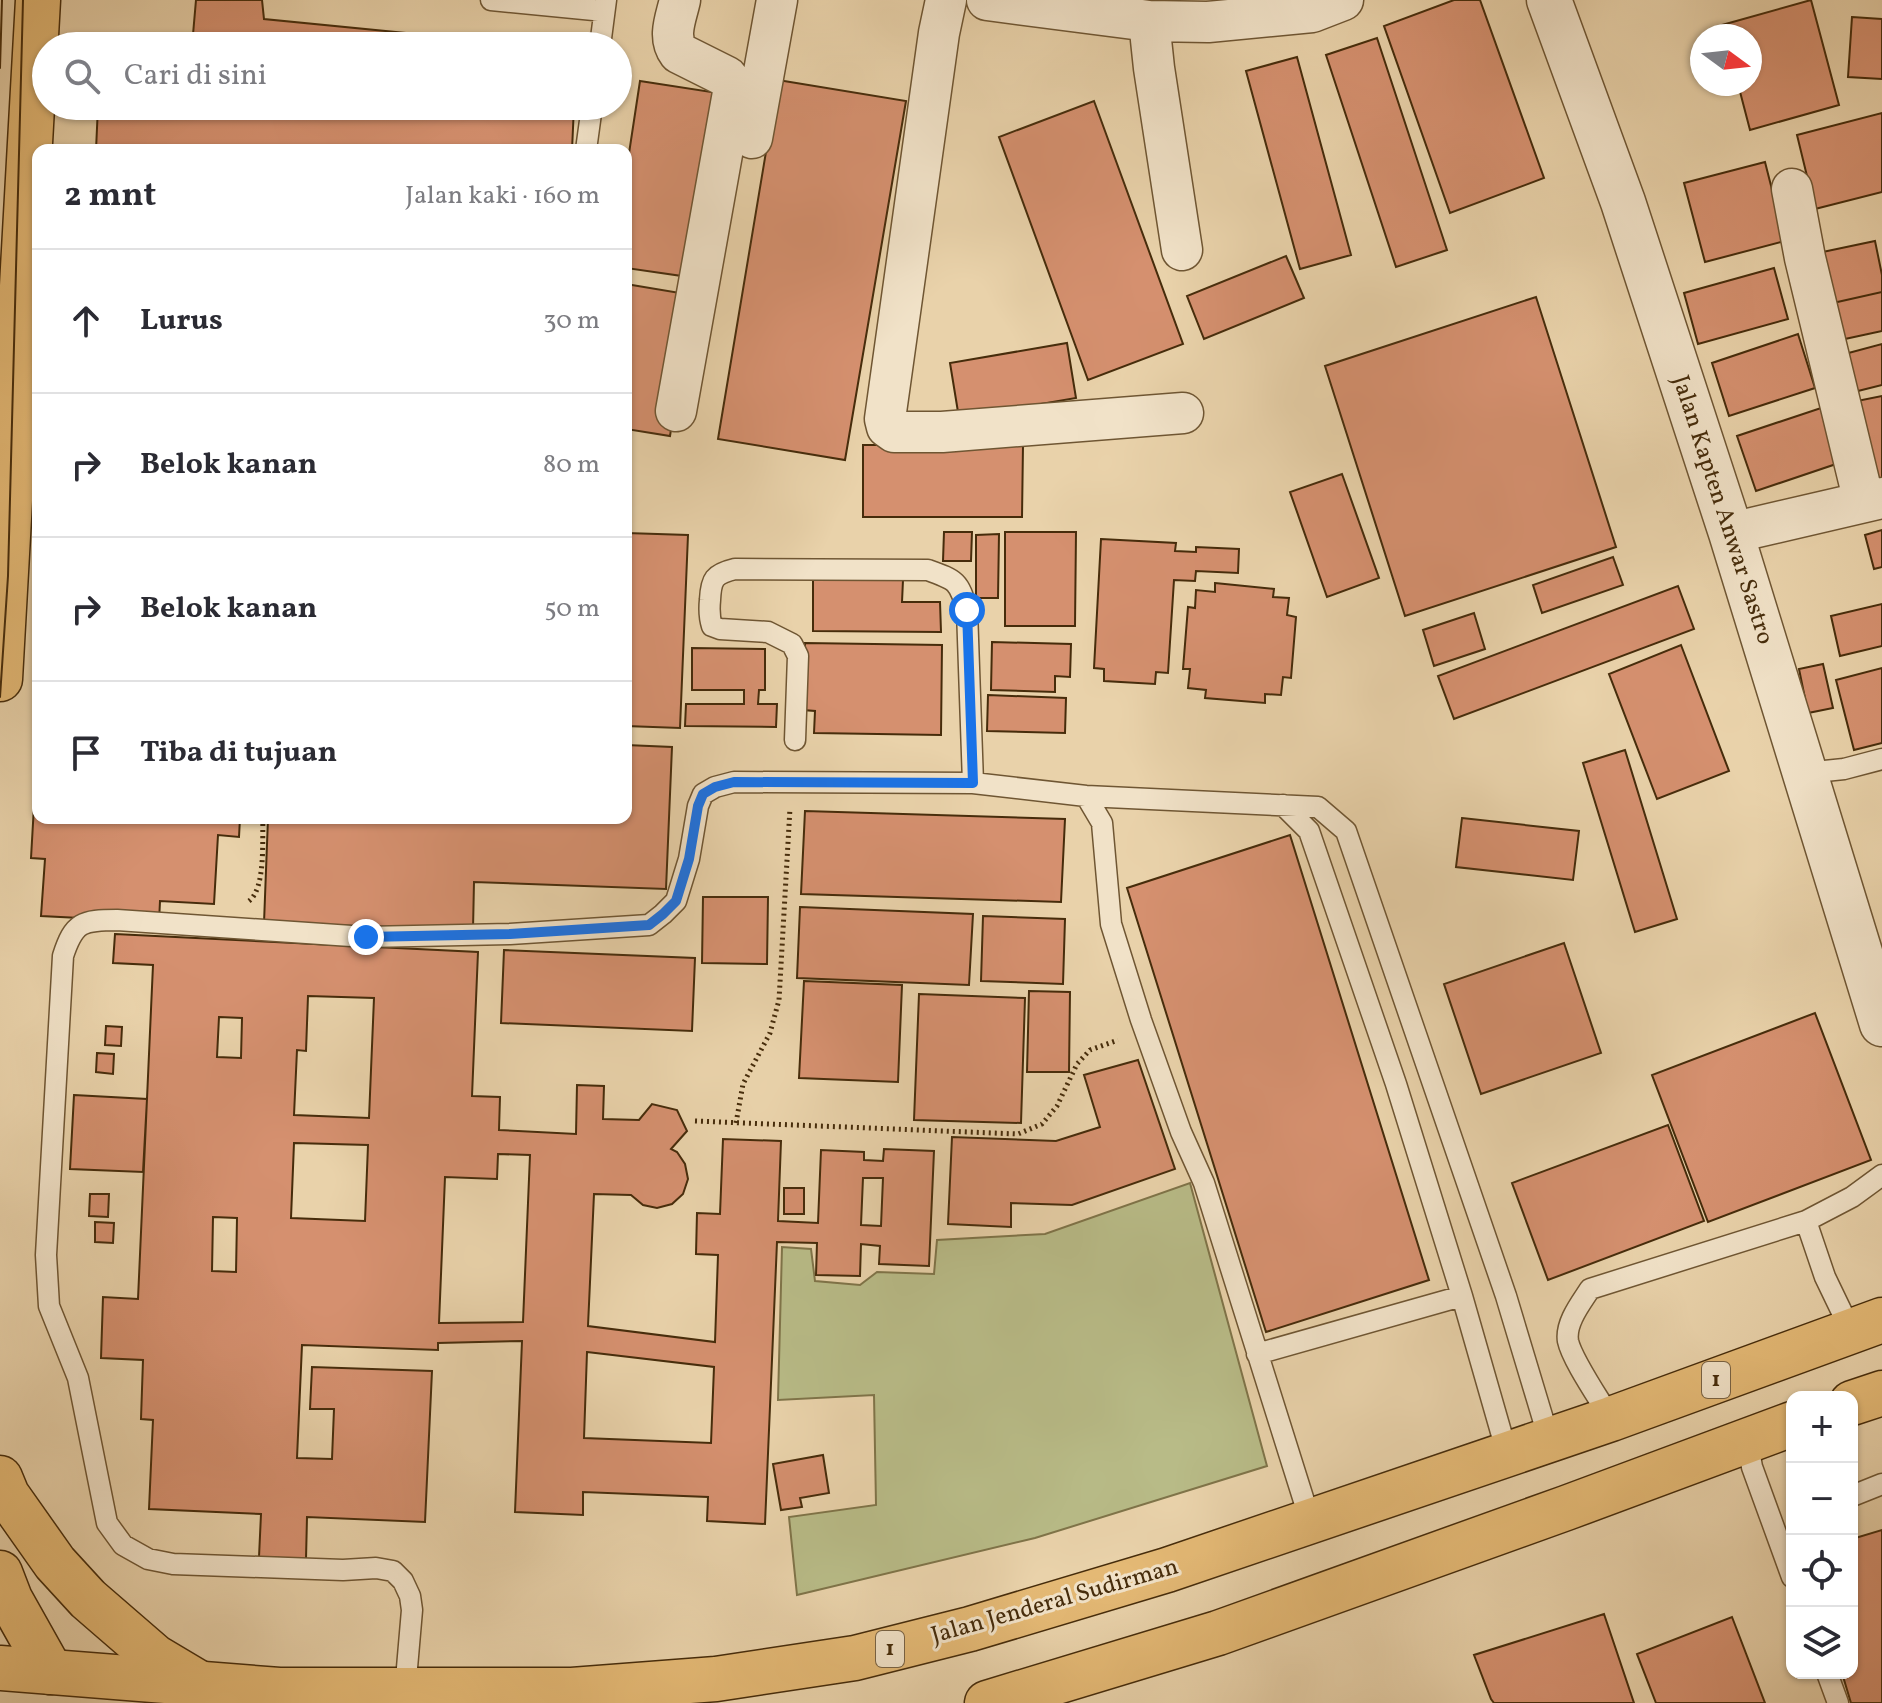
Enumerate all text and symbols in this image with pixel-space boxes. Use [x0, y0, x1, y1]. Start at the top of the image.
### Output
north arrow [1690, 24, 1762, 96]
search box [32, 32, 632, 120]
icon: search [60, 54, 104, 98]
text: Cari di sini [124, 55, 267, 97]
text: 2 mnt [64, 173, 156, 220]
text: Jalan kaki · 160 m [405, 178, 600, 214]
icon: ahead [64, 299, 108, 343]
text: Lurus [140, 300, 223, 342]
text: 30 m [543, 303, 600, 339]
street label: Jalan Kapten Anwar Sastro [1662, 371, 1782, 649]
icon: right [64, 443, 108, 487]
text: Belok kanan [140, 444, 317, 486]
text: 80 m [543, 447, 600, 483]
icon: right [64, 587, 108, 631]
text: Belok kanan [140, 588, 317, 630]
text: 50 m [544, 591, 600, 627]
route start [949, 592, 985, 628]
icon: arrive [64, 731, 108, 775]
text: Tiba di tujuan [140, 732, 337, 774]
route end [348, 919, 384, 955]
road number: 1 [1702, 1362, 1730, 1398]
map controls [1786, 1391, 1858, 1679]
button: + [1786, 1391, 1858, 1463]
button: − [1786, 1463, 1858, 1535]
button: locate [1786, 1535, 1858, 1607]
street label: Jalan Jenderal Sudirman [927, 1550, 1183, 1654]
button: layers [1786, 1607, 1858, 1679]
road number: 1 [876, 1631, 904, 1667]

